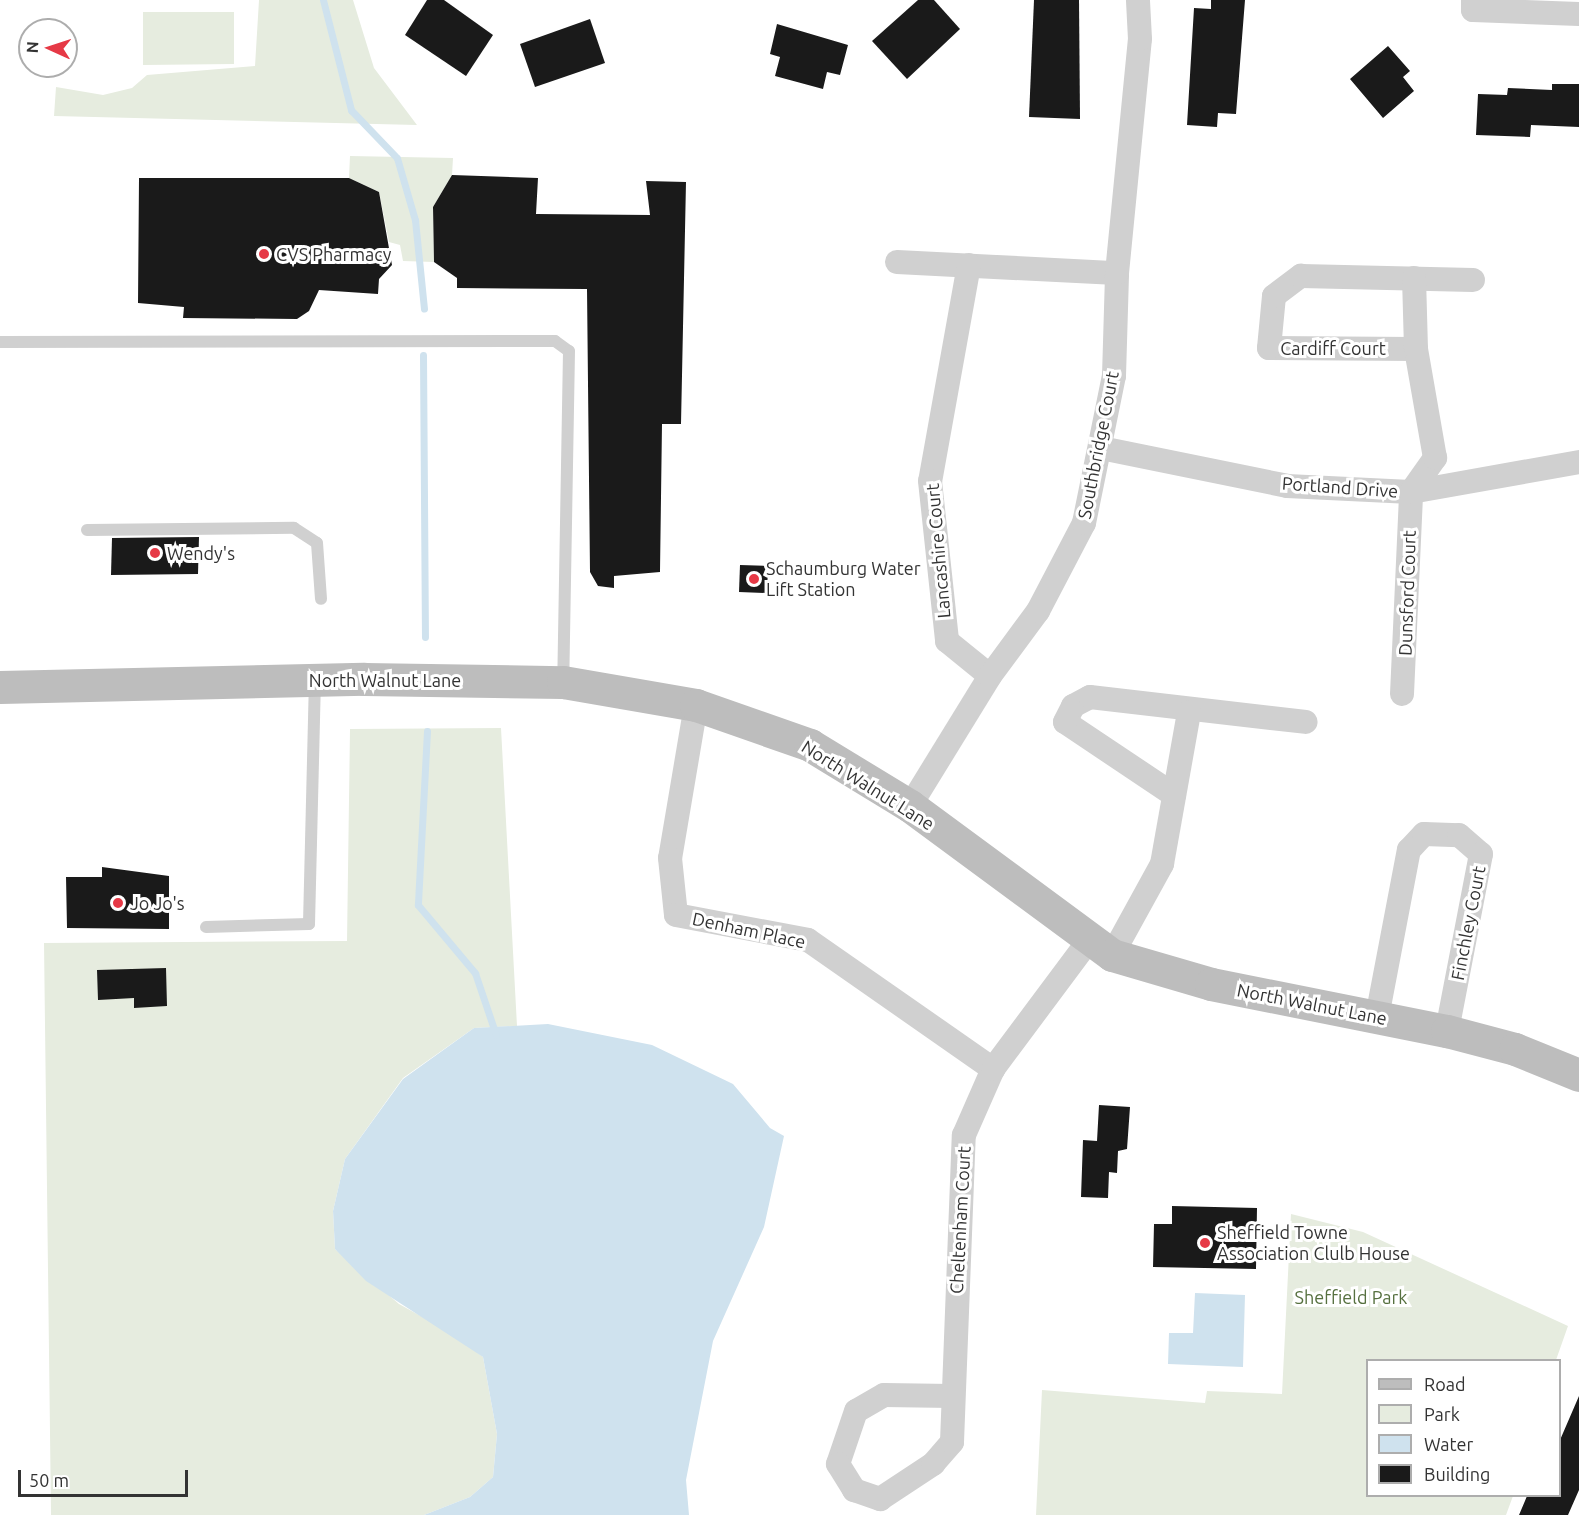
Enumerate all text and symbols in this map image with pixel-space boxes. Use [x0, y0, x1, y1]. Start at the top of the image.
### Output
north arrow [18, 18, 78, 78]
text: N [23, 41, 41, 54]
place label: CVS Pharmacy [276, 243, 391, 265]
marker: CVS Pharmacy [257, 247, 271, 261]
street label: Cardiff Court [1280, 337, 1386, 359]
street label: Southbridge Court [1073, 369, 1123, 521]
street label: Portland Drive [1281, 472, 1399, 502]
street label: Lancashire Court [921, 483, 955, 619]
street label: Dunsford Court [1394, 530, 1420, 656]
place label: Wendy's [167, 542, 235, 564]
marker: Wendy's [148, 546, 162, 560]
place label: Schaumburg Water Lift Station [766, 558, 921, 600]
marker: Schaumburg Water Lift Station [747, 572, 761, 586]
street label: North Walnut Lane [309, 669, 461, 691]
street label: North Walnut Lane [798, 735, 938, 835]
street label: Finchley Court [1446, 864, 1490, 982]
place label: Jo Jo's [130, 892, 185, 914]
marker: Jo Jo's [111, 896, 125, 910]
street label: Denham Place [690, 907, 808, 953]
street label: North Walnut Lane [1235, 979, 1389, 1029]
street label: Cheltenham Court [945, 1145, 975, 1295]
place label: Sheffield Towne Association Clulb House [1217, 1222, 1410, 1264]
marker: Sheffield Towne Association Clulb House [1198, 1236, 1212, 1250]
park label: Sheffield Park [1295, 1286, 1407, 1308]
legend [1366, 1359, 1561, 1497]
text: Road [1424, 1374, 1466, 1394]
text: Park [1424, 1404, 1460, 1424]
text: Water [1424, 1434, 1473, 1454]
scale bar [21, 1458, 190, 1496]
text: Building [1424, 1464, 1490, 1484]
text: 50 m [29, 1470, 69, 1490]

